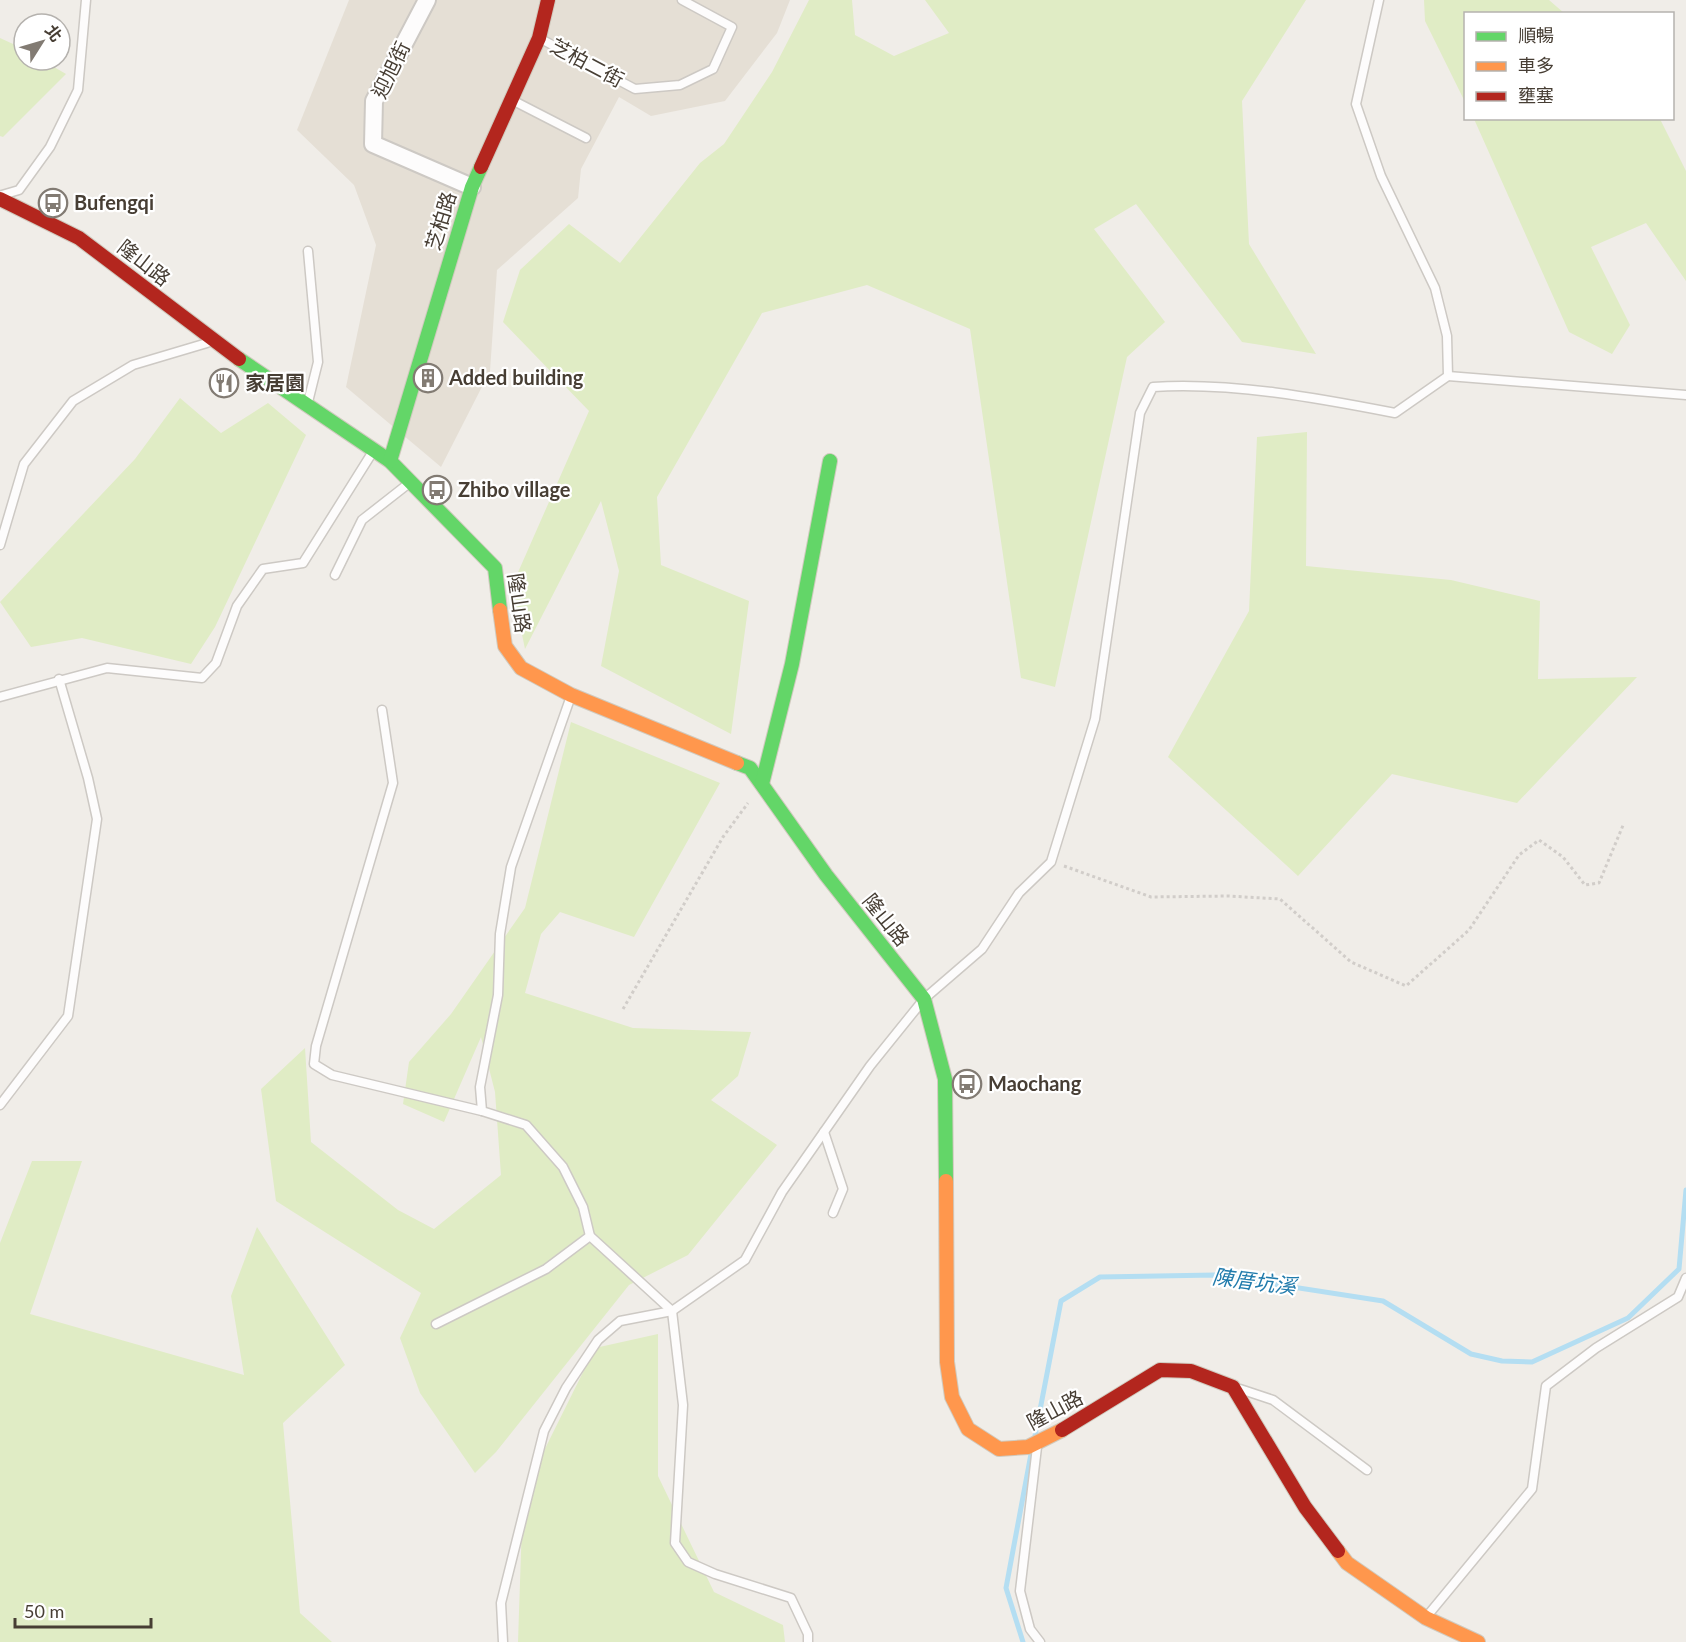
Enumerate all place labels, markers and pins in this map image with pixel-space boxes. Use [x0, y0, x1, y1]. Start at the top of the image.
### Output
bus stop icon: Bufengqi [37, 187, 69, 219]
place label: Bufengqi [74, 190, 154, 214]
building icon: Added building [412, 362, 444, 394]
place label: Added building [448, 365, 584, 389]
restaurant icon: 家居園 [208, 367, 240, 399]
place label: 家居園 [245, 370, 305, 394]
bus stop icon: Zhibo village [421, 474, 453, 506]
place label: Zhibo village [458, 477, 571, 501]
bus stop icon: Maochang [951, 1068, 983, 1100]
place label: Maochang [988, 1071, 1082, 1095]

